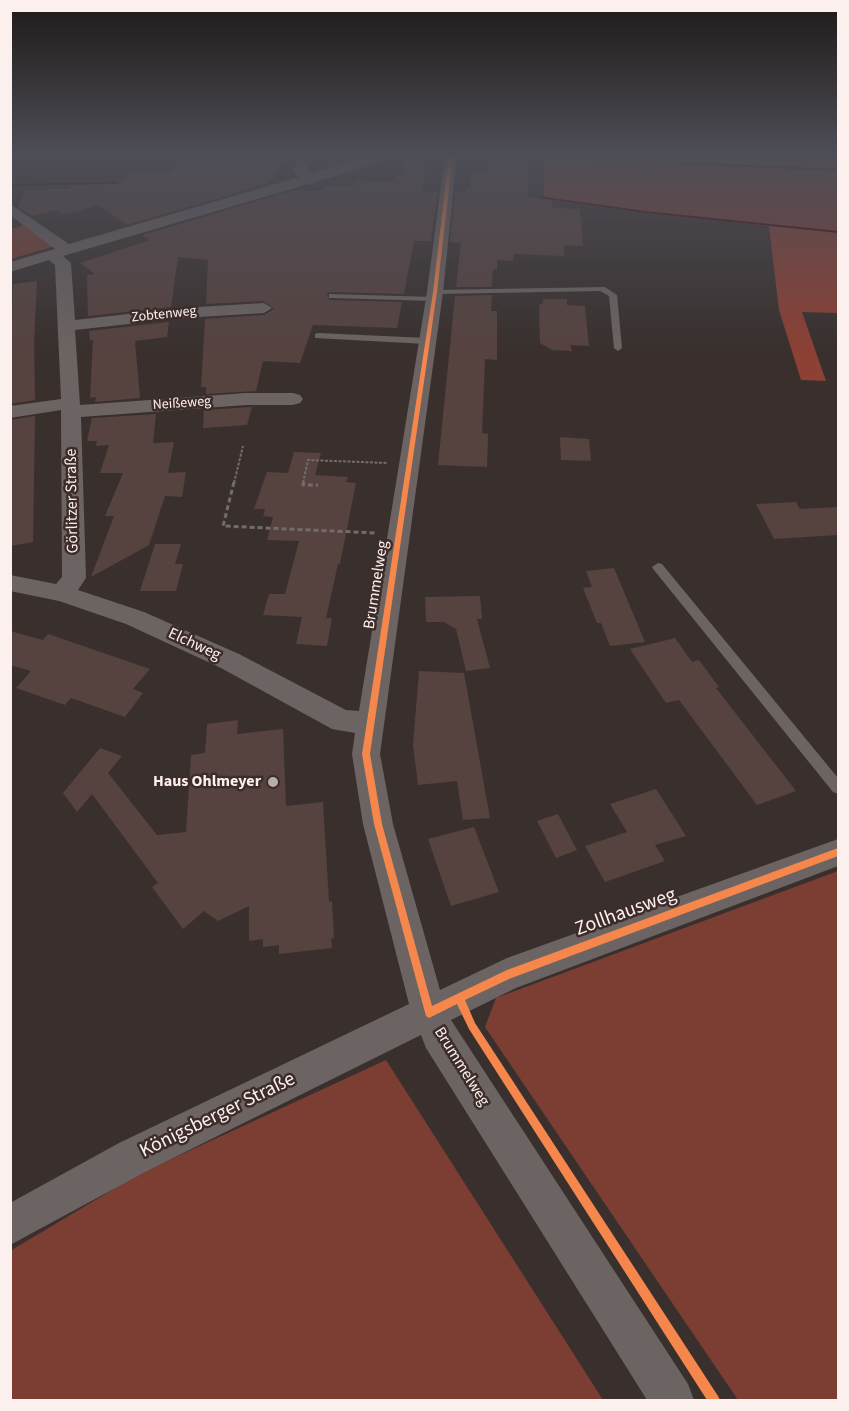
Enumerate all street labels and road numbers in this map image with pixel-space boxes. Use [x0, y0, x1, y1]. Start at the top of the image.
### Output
street label: Zobtenweg [131, 303, 197, 327]
street label: Neißeweg [152, 394, 212, 414]
street label: Görlitzer Straße [62, 448, 84, 554]
street label: Brummelweg [361, 539, 393, 631]
street label: Elchweg [165, 625, 223, 665]
street label: Zollhausweg [572, 884, 680, 942]
street label: Brummelweg [429, 1024, 493, 1110]
street label: Königsberger Straße [136, 1068, 300, 1164]

